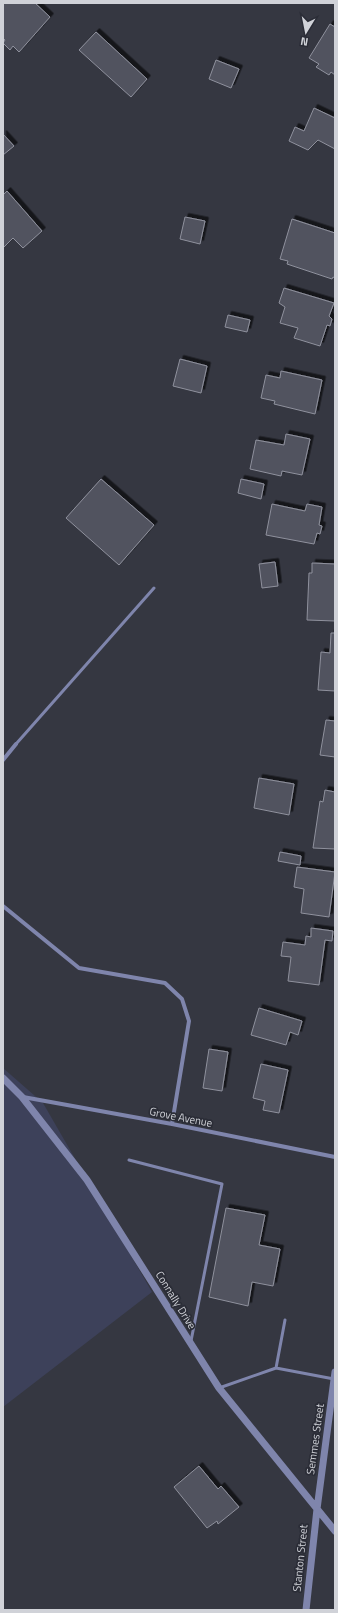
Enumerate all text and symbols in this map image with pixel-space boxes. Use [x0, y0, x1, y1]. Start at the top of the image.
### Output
north arrow [286, 12, 326, 52]
text: N [299, 33, 309, 50]
street label: Grove Avenue [148, 1103, 214, 1131]
street label: Connally Drive [152, 1268, 200, 1333]
street label: Semmes Street [302, 1402, 328, 1475]
street label: Stanton Street [289, 1523, 311, 1592]

